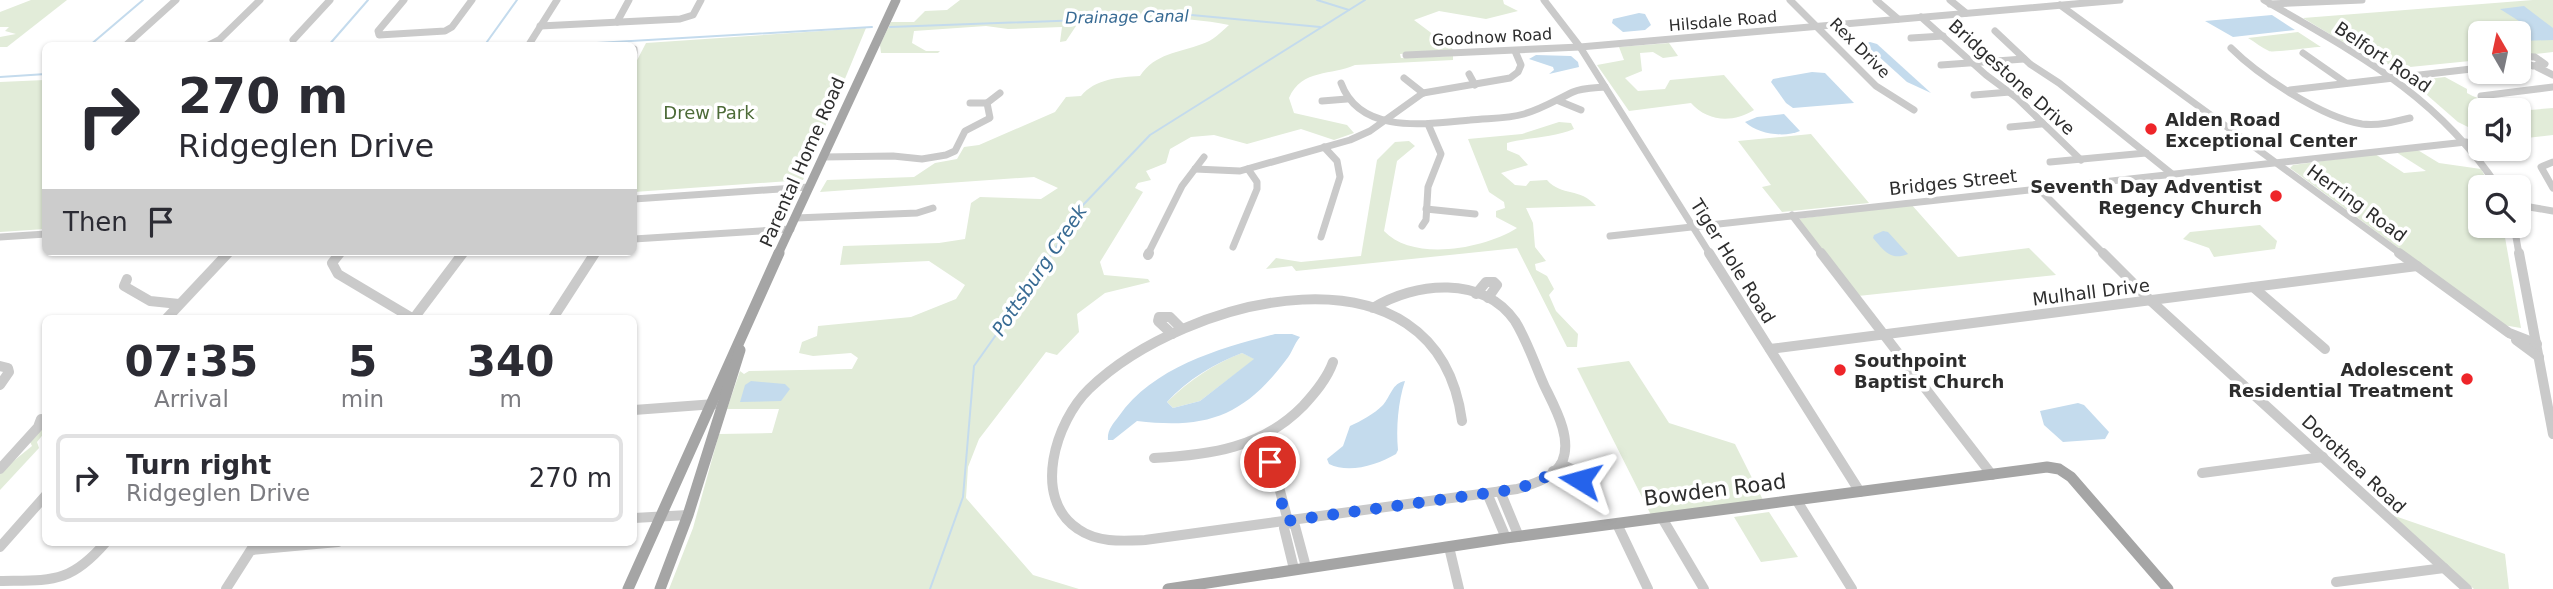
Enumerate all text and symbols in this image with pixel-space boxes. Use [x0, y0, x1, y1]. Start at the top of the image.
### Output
water label: Drainage Canal [1065, 6, 1189, 28]
street label: Hilsdale Road [1668, 7, 1778, 35]
street label: Rex Drive [1826, 14, 1894, 82]
street label: Bridgestone Drive [1945, 15, 2079, 139]
street label: Belfort Road [2331, 17, 2435, 97]
north arrow [2468, 21, 2530, 84]
map controls [2468, 21, 2531, 238]
street label: Goodnow Road [1431, 24, 1553, 50]
text: 270 m [178, 68, 348, 125]
icon: right [63, 70, 154, 161]
street label: Parental Home Road [755, 74, 849, 250]
button: sound [2468, 98, 2531, 161]
park label: Drew Park [663, 102, 755, 123]
place label: Alden Road Exceptional Center [2165, 109, 2357, 151]
marker: Alden Road Exceptional Center [2143, 121, 2159, 137]
text: Ridgeglen Drive [178, 127, 434, 165]
street label: Herring Road [2303, 160, 2411, 246]
street label: Bridges Street [1888, 165, 2018, 199]
button: search [2468, 175, 2531, 238]
place label: Seventh Day Adventist Regency Church [2030, 176, 2262, 218]
marker: Seventh Day Adventist Regency Church [2268, 188, 2284, 204]
street label: Tiger Hole Road [1686, 194, 1780, 327]
water label: Pottsburg Creek [987, 199, 1092, 340]
icon: arrive [142, 203, 180, 241]
text: Then [63, 207, 128, 237]
street label: Mulhall Drive [2031, 274, 2151, 310]
text: 07:35 [125, 337, 258, 386]
text: 5 [348, 337, 377, 386]
text: 340 [467, 337, 554, 386]
place label: Southpoint Baptist Church [1854, 350, 2004, 392]
place label: Adolescent Residential Treatment [2228, 359, 2453, 401]
marker: Southpoint Baptist Church [1832, 362, 1848, 378]
marker: Adolescent Residential Treatment [2459, 371, 2475, 387]
text: Arrival [154, 386, 229, 412]
text: min [341, 386, 384, 412]
text: m [499, 386, 522, 412]
street label: Dorothea Road [2298, 411, 2410, 517]
pin [1240, 432, 1300, 492]
icon: arrive [1251, 443, 1289, 481]
position arrow [1543, 443, 1617, 517]
text: Turn right [126, 450, 271, 480]
icon: right [67, 459, 105, 497]
text: 270 m [529, 463, 612, 493]
street label: Bowden Road [1642, 469, 1788, 511]
text: Ridgeglen Drive [126, 480, 310, 506]

